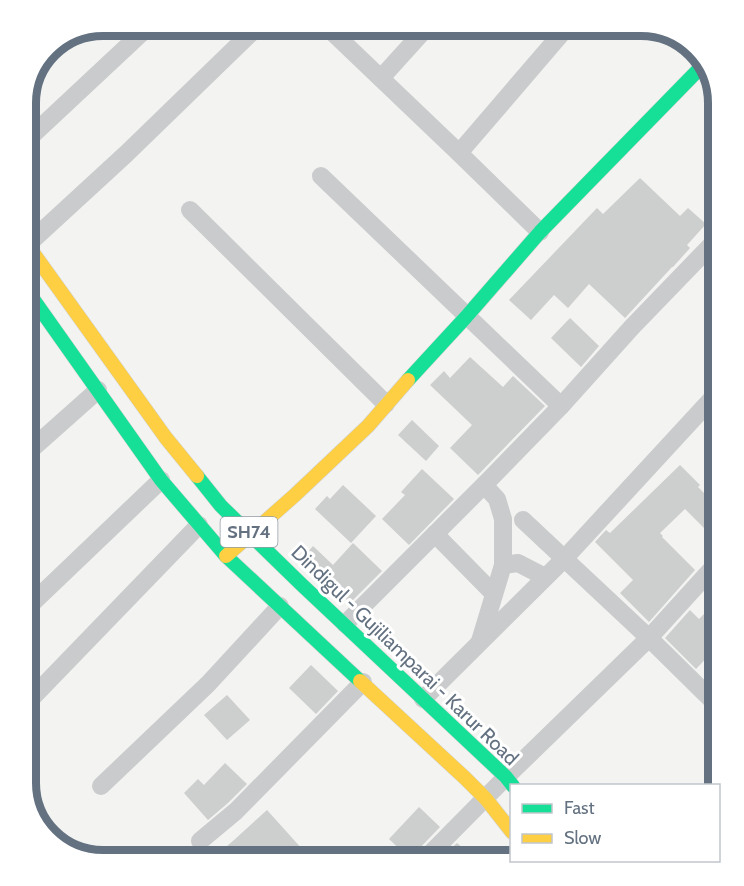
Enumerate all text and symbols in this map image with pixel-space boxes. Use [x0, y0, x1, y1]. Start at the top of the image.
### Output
road number: SH74 [220, 517, 278, 547]
street label: Dindigul - Gujiliamparai - Karur Road [286, 540, 524, 770]
legend [510, 784, 720, 862]
text: Fast [564, 797, 595, 819]
text: Slow [564, 827, 601, 849]

